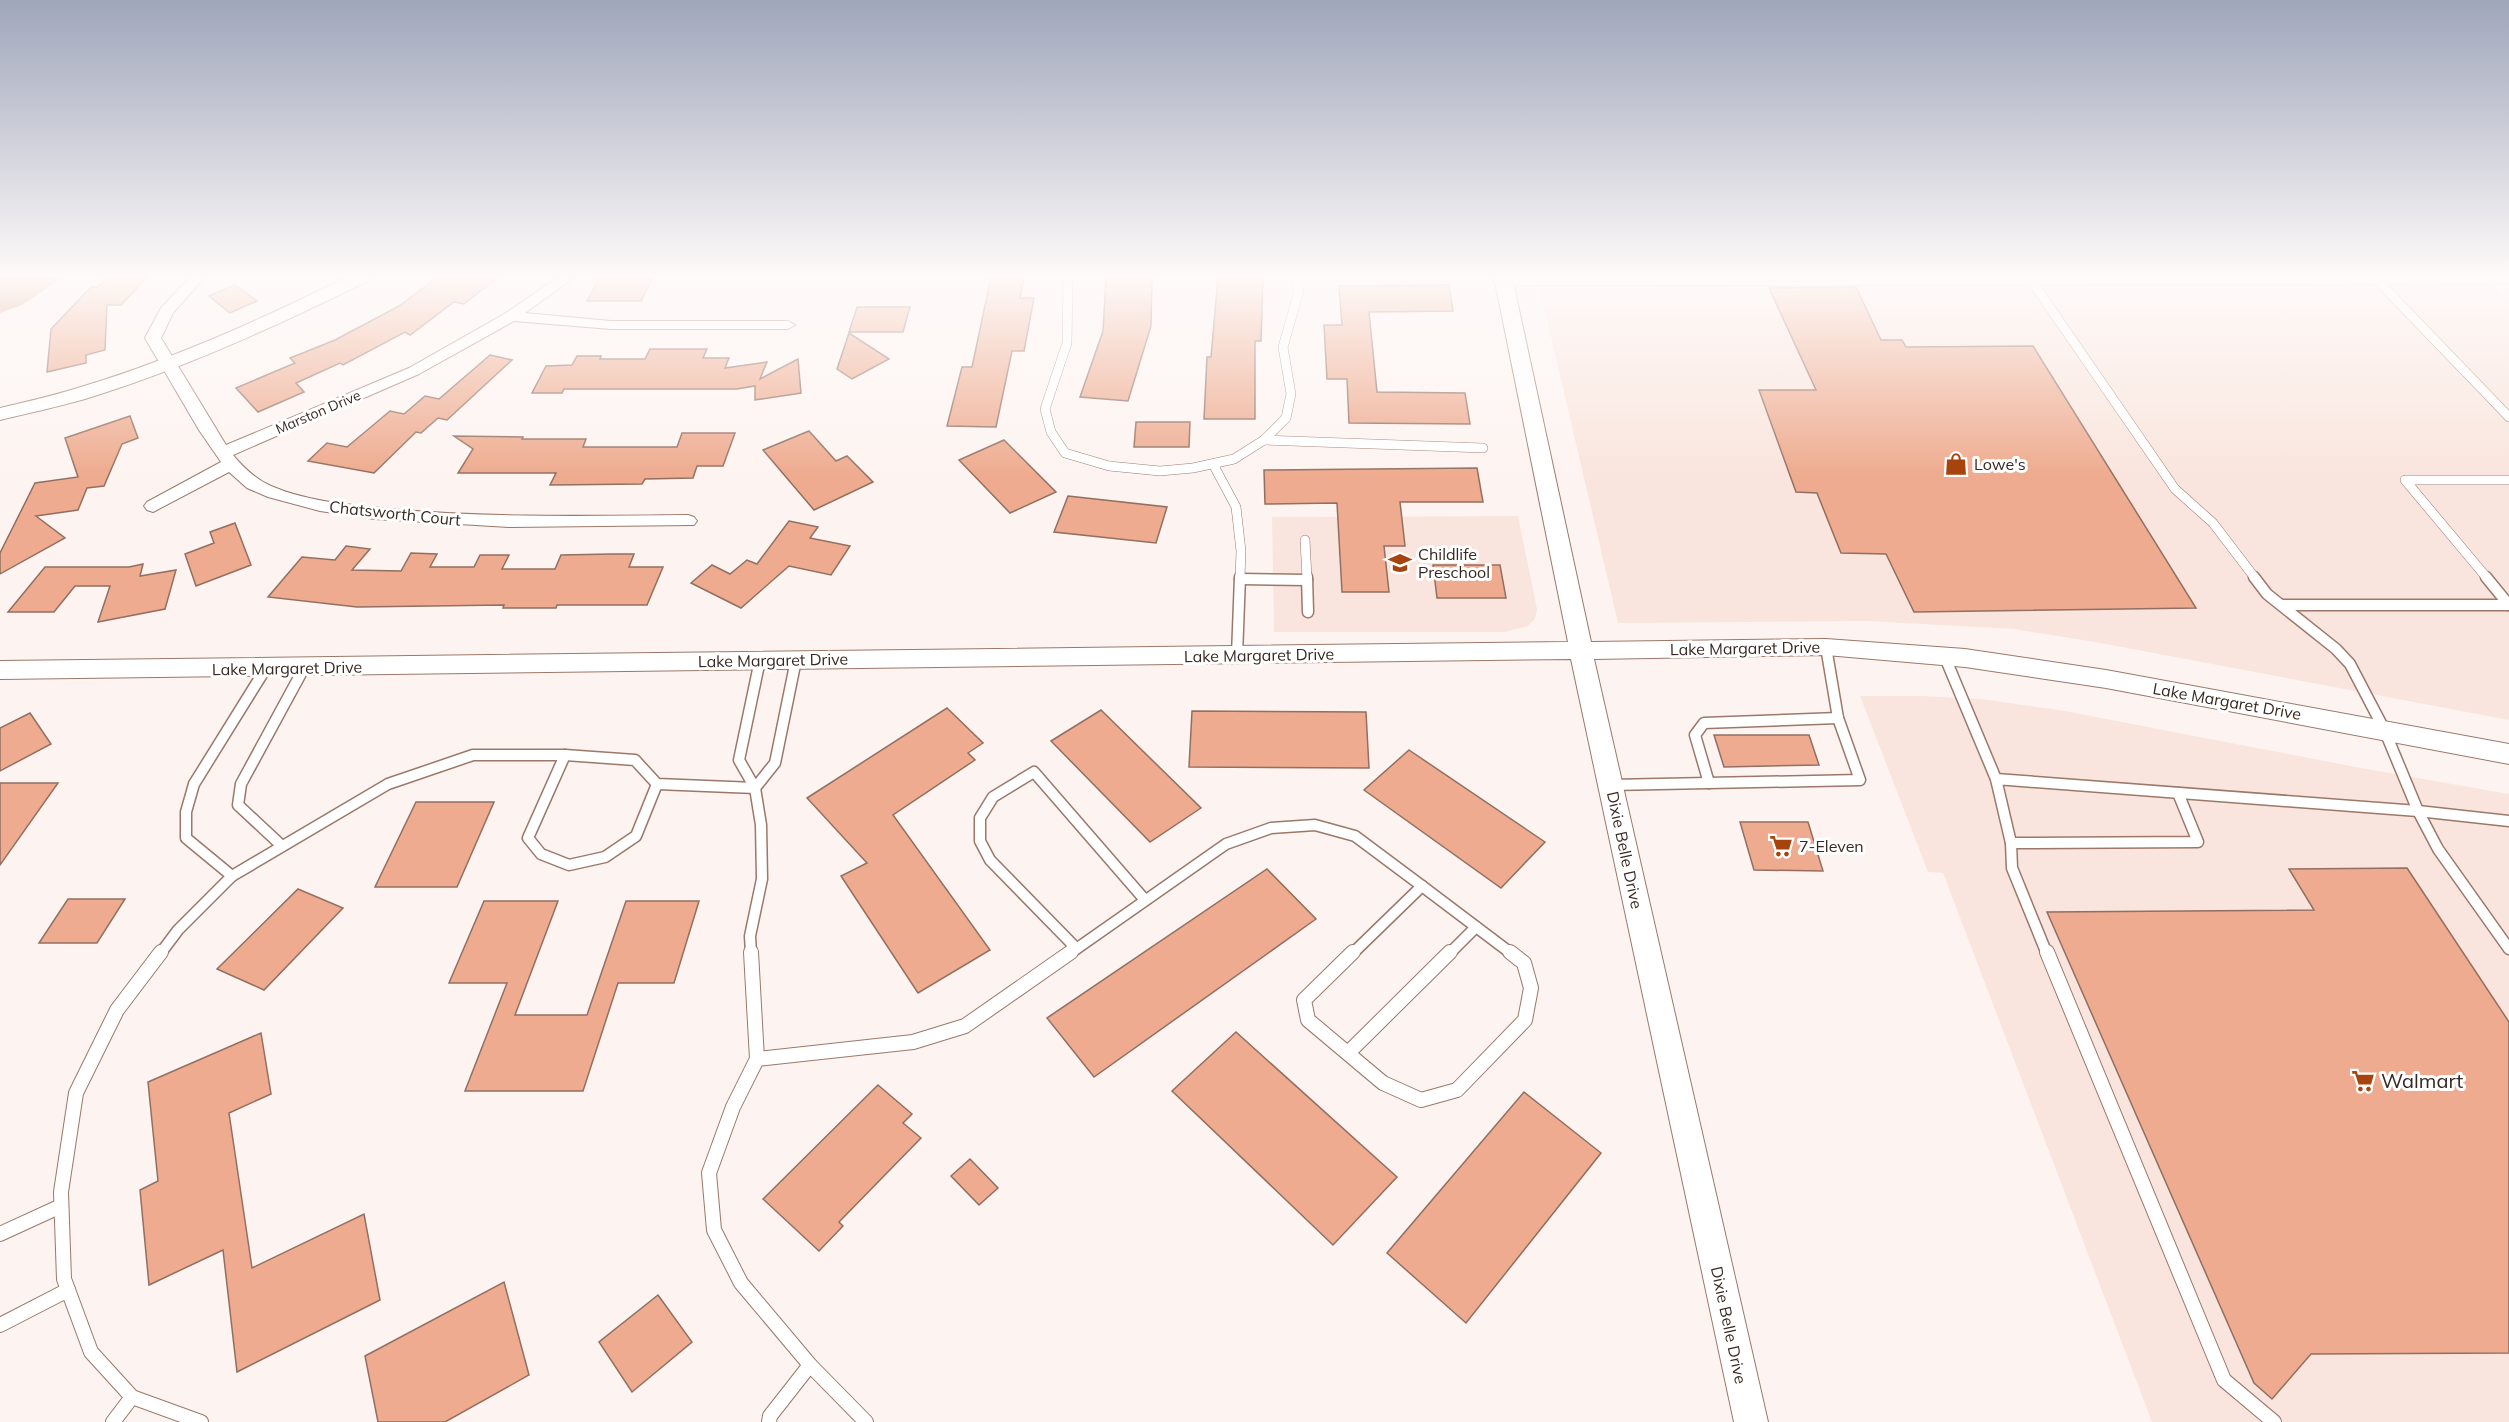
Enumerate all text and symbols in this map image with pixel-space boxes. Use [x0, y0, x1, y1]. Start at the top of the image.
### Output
street label: Marston Drive [273, 386, 363, 438]
shop icon: Lowe's [1943, 451, 1969, 477]
place label: Lowe's [1974, 454, 2026, 474]
street label: Chatsworth Court [328, 496, 462, 530]
place label: Childlife Preschool [1418, 544, 1490, 582]
school or university icon: Childlife Preschool [1387, 550, 1413, 576]
street label: Lake Margaret Drive [1670, 637, 1820, 659]
street label: Lake Margaret Drive [1184, 644, 1334, 666]
street label: Lake Margaret Drive [698, 649, 848, 671]
street label: Lake Margaret Drive [212, 657, 362, 679]
street label: Lake Margaret Drive [2151, 678, 2303, 724]
street label: Dixie Belle Drive [1603, 789, 1647, 911]
supermarket icon: 7-Eleven [1768, 833, 1794, 859]
place label: 7-Eleven [1799, 836, 1864, 856]
supermarket icon: Walmart [2350, 1068, 2376, 1094]
place label: Walmart [2381, 1068, 2463, 1093]
street label: Dixie Belle Drive [1707, 1264, 1751, 1386]

